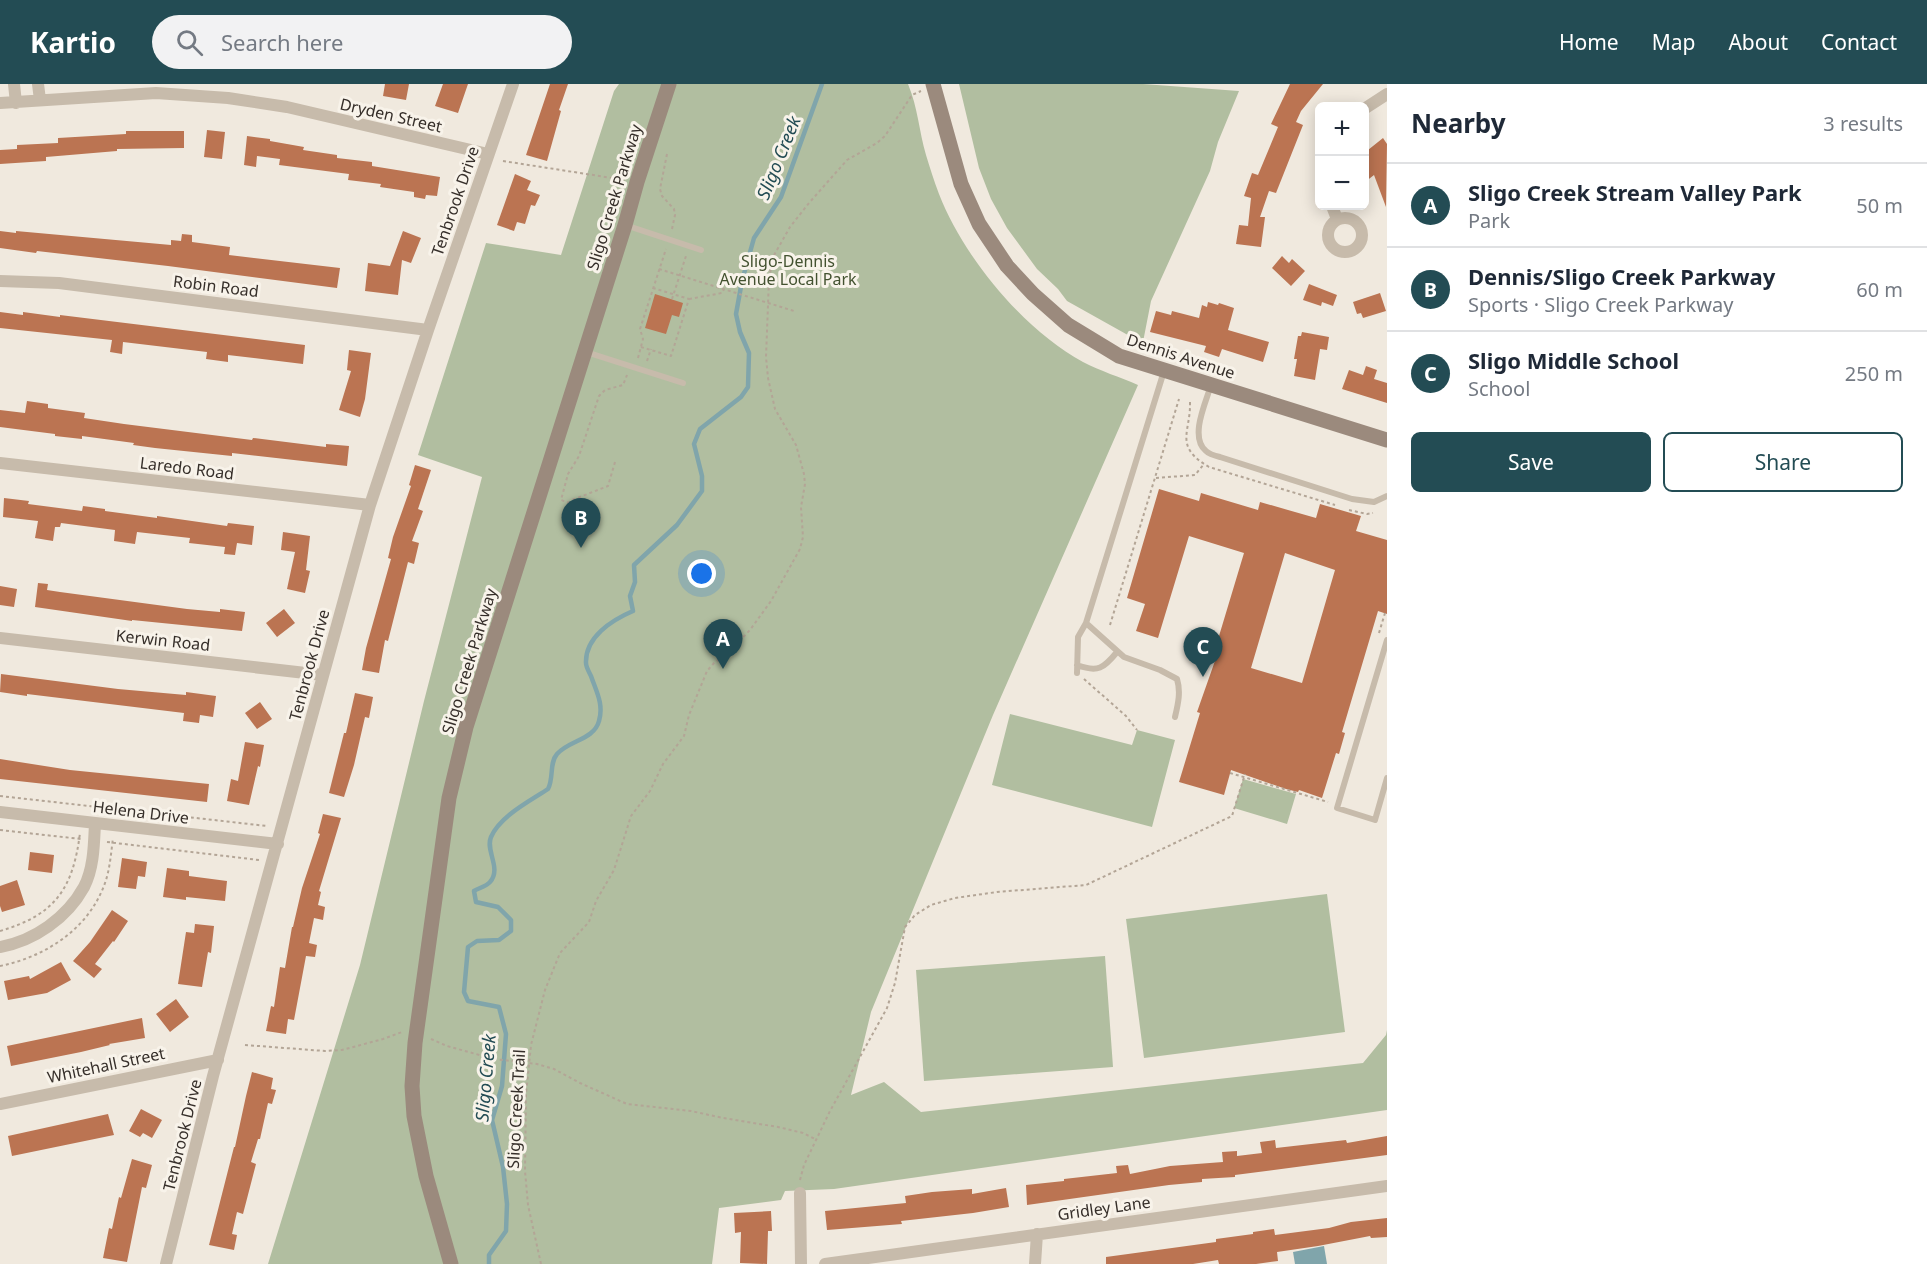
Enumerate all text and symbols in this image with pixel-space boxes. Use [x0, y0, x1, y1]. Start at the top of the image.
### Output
search box [152, 15, 572, 69]
text: Kartio [30, 23, 116, 61]
icon: search [173, 26, 206, 59]
text: Search here [221, 27, 343, 57]
text: Home [1559, 28, 1619, 56]
text: Map [1652, 28, 1695, 56]
text: About [1728, 28, 1788, 56]
text: Contact [1821, 28, 1897, 56]
street label: Dryden Street [338, 93, 444, 137]
map controls [1315, 102, 1369, 210]
button: + [1315, 102, 1369, 156]
text: Nearby [1411, 105, 1506, 141]
text: 3 results [1823, 110, 1903, 137]
water label: Sligo Creek [750, 111, 806, 203]
street label: Sligo Creek Parkway [581, 121, 647, 273]
street label: Tenbrook Drive [426, 143, 484, 259]
button: − [1315, 156, 1369, 210]
text: Sligo Creek Stream Valley Park [1468, 177, 1802, 207]
text: A [1424, 192, 1437, 219]
text: 50 m [1856, 192, 1903, 219]
text: Park [1468, 207, 1510, 234]
park label: Sligo-Dennis Avenue Local Park [719, 250, 857, 290]
text: Dennis/Sligo Creek Parkway [1468, 261, 1775, 291]
street label: Robin Road [172, 270, 260, 302]
text: B [1424, 276, 1437, 303]
text: 60 m [1856, 276, 1903, 303]
text: Sports · Sligo Creek Parkway [1468, 291, 1733, 318]
street label: Dennis Avenue [1124, 328, 1238, 384]
text: Sligo Middle School [1468, 345, 1679, 375]
text: C [1424, 360, 1437, 387]
text: 250 m [1845, 360, 1903, 387]
text: School [1468, 375, 1530, 402]
button: Save [1411, 432, 1651, 492]
button: Share [1663, 432, 1903, 492]
street label: Laredo Road [139, 451, 235, 485]
pin: B [562, 498, 600, 548]
your location [687, 559, 716, 588]
street label: Sligo Creek Parkway [436, 585, 502, 737]
street label: Tenbrook Drive [284, 607, 334, 723]
pin: A [704, 620, 742, 669]
street label: Kerwin Road [115, 624, 211, 656]
pin: C [1184, 628, 1222, 677]
street label: Helena Drive [92, 795, 190, 829]
water label: Sligo Creek [469, 1032, 501, 1123]
street label: Whitehall Street [45, 1042, 167, 1088]
street label: Sligo Creek Trail [502, 1049, 530, 1169]
street label: Tenbrook Drive [157, 1077, 207, 1193]
street label: Gridley Lane [1056, 1191, 1152, 1225]

